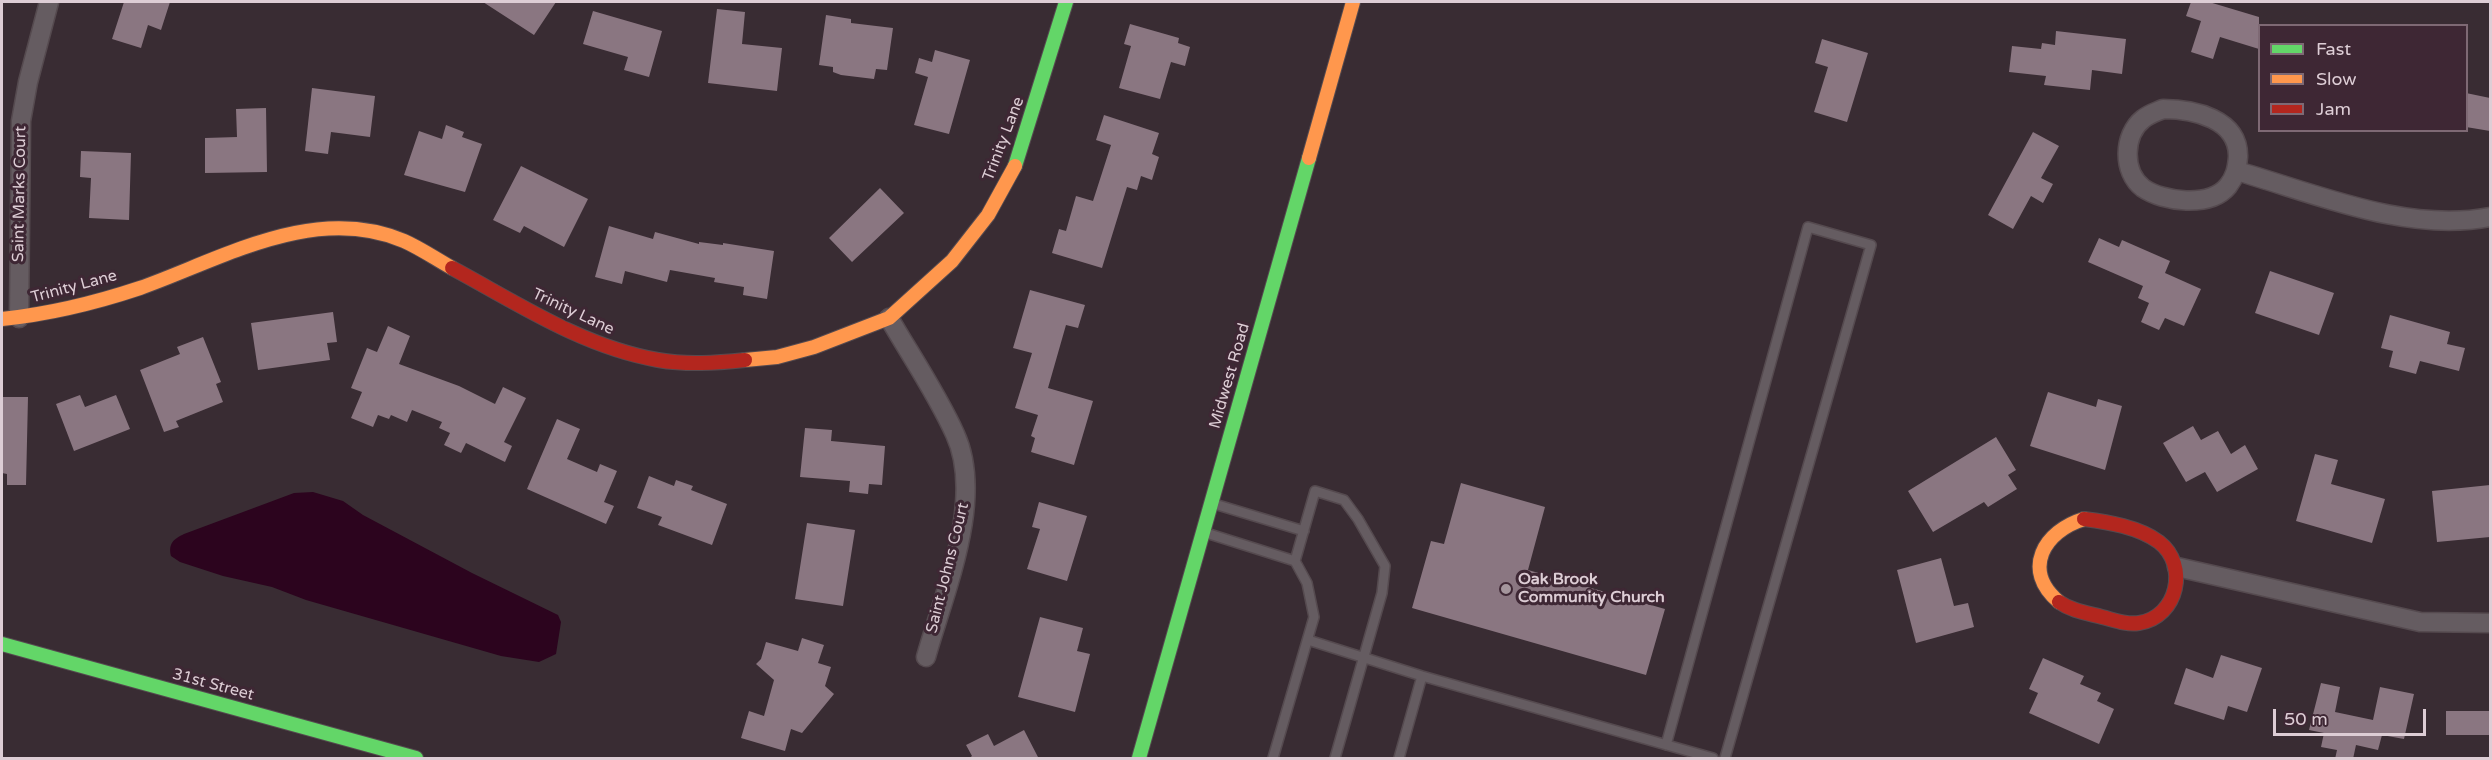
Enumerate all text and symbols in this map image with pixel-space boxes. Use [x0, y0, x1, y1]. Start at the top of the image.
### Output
legend [2258, 24, 2468, 132]
text: Fast [2316, 38, 2351, 60]
text: Slow [2316, 68, 2357, 90]
street label: Trinity Lane [979, 94, 1029, 184]
text: Jam [2316, 98, 2351, 120]
street label: Saint Marks Court [9, 126, 31, 262]
street label: Trinity Lane [29, 266, 119, 308]
street label: Trinity Lane [529, 285, 617, 339]
street label: Midwest Road [1206, 321, 1254, 431]
street label: Saint Johns Court [923, 501, 973, 635]
place label: Oak Brook Community Church [1518, 570, 1665, 608]
marker: Oak Brook Community Church [1499, 582, 1513, 596]
street label: 31st Street [170, 665, 256, 705]
scale bar [2276, 697, 2429, 735]
text: 50 m [2284, 708, 2328, 730]

